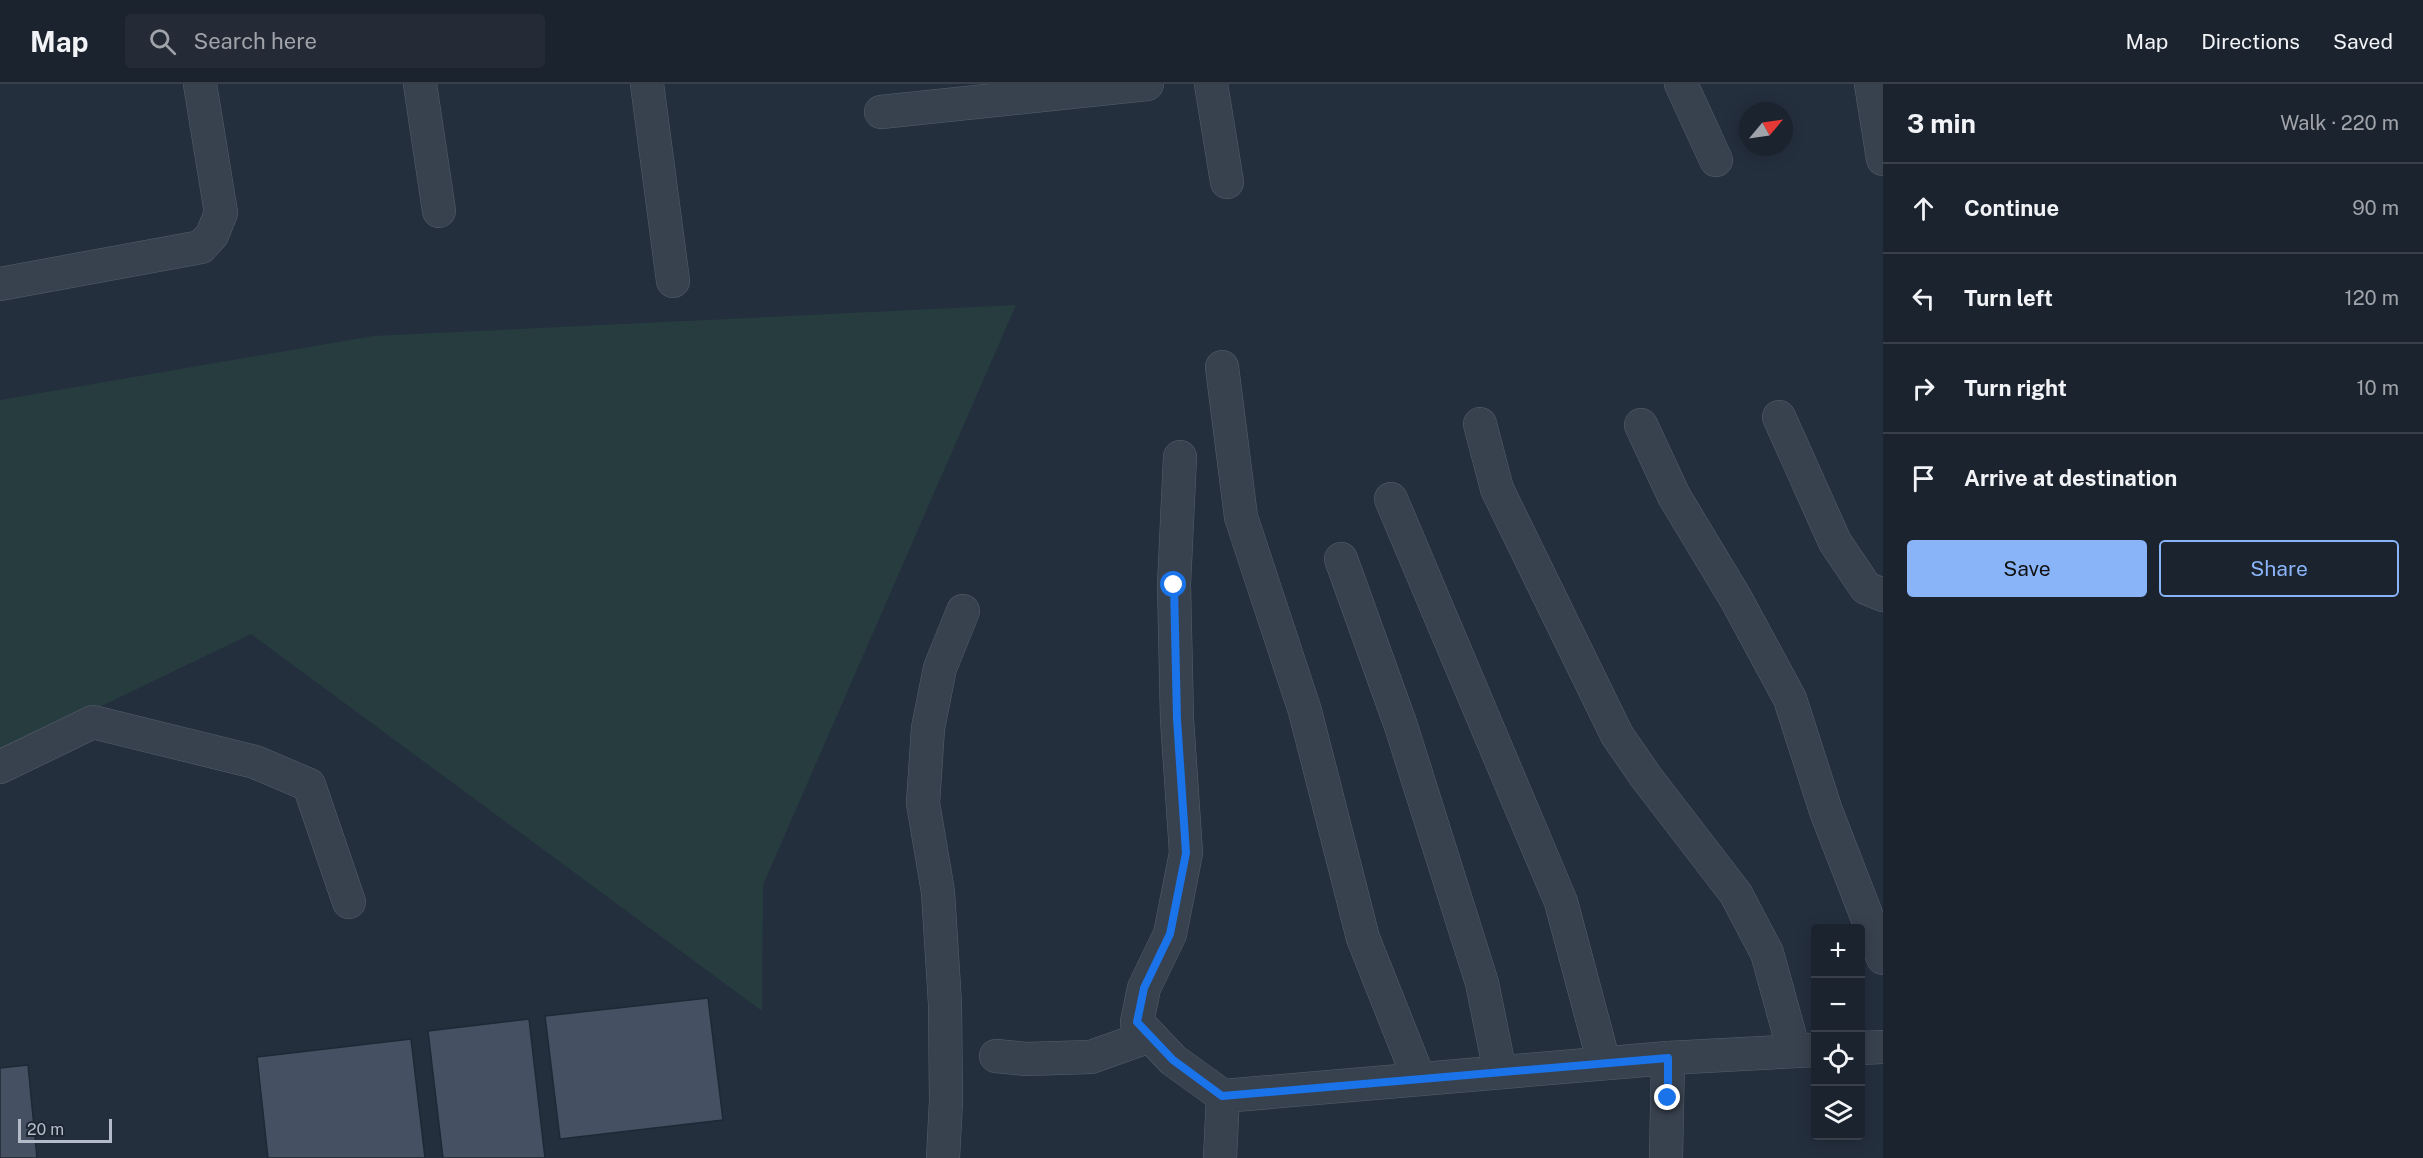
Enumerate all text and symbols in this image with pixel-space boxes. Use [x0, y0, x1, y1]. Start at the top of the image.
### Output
search box [125, 14, 545, 68]
text: Map [30, 25, 89, 58]
icon: search [146, 25, 179, 58]
text: Search here [194, 28, 317, 54]
text: Map [2126, 29, 2168, 54]
text: Directions [2201, 29, 2300, 54]
text: Saved [2333, 29, 2393, 54]
north arrow [1739, 102, 1793, 156]
text: 3 min [1907, 108, 1976, 139]
text: Walk · 220 m [2280, 111, 2399, 135]
icon: ahead [1907, 192, 1940, 225]
text: Continue [1964, 195, 2059, 221]
text: 90 m [2352, 196, 2399, 220]
icon: left [1907, 282, 1940, 315]
text: Turn left [1964, 285, 2053, 311]
text: 120 m [2345, 286, 2399, 310]
icon: right [1907, 372, 1940, 405]
text: Turn right [1964, 375, 2067, 401]
text: 10 m [2356, 376, 2399, 400]
icon: arrive [1907, 462, 1940, 495]
text: Arrive at destination [1964, 465, 2177, 491]
button: Save [1907, 540, 2147, 597]
button: Share [2159, 540, 2399, 597]
route start [1160, 571, 1186, 597]
map controls [1811, 924, 1865, 1140]
button: + [1811, 924, 1865, 978]
button: − [1811, 978, 1865, 1032]
button: locate [1811, 1032, 1865, 1086]
route end [1654, 1084, 1680, 1110]
button: layers [1811, 1086, 1865, 1140]
scale bar [18, 1116, 112, 1144]
text: 20 m [27, 1120, 64, 1139]

